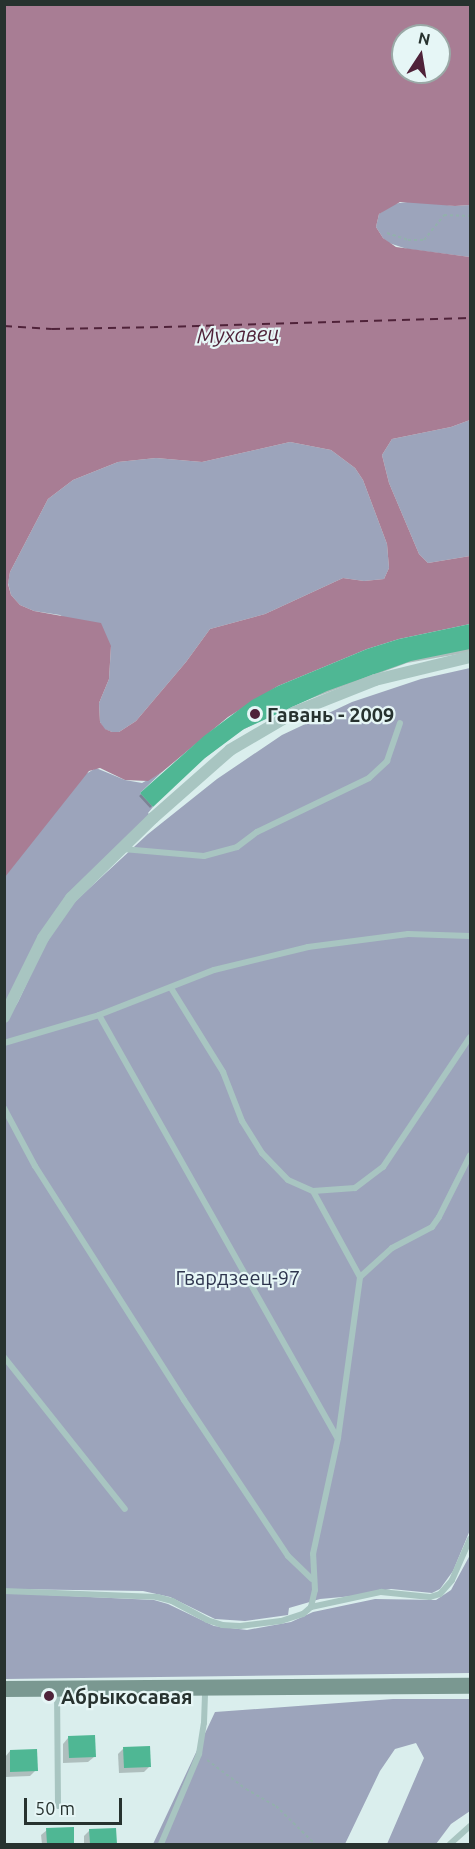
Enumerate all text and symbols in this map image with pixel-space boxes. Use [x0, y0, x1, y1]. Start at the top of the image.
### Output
north arrow [391, 24, 451, 84]
text: N [417, 28, 432, 48]
water label: Мухавец [196, 320, 280, 348]
place label: Гавань - 2009 [267, 702, 394, 726]
marker: Гавань - 2009 [248, 707, 262, 721]
park label: Гвардзеец-97 [176, 1265, 300, 1289]
place label: Абрыкосавая [61, 1684, 193, 1708]
marker: Абрыкосавая [42, 1689, 56, 1703]
scale bar [27, 1786, 124, 1824]
text: 50 m [35, 1798, 75, 1818]

